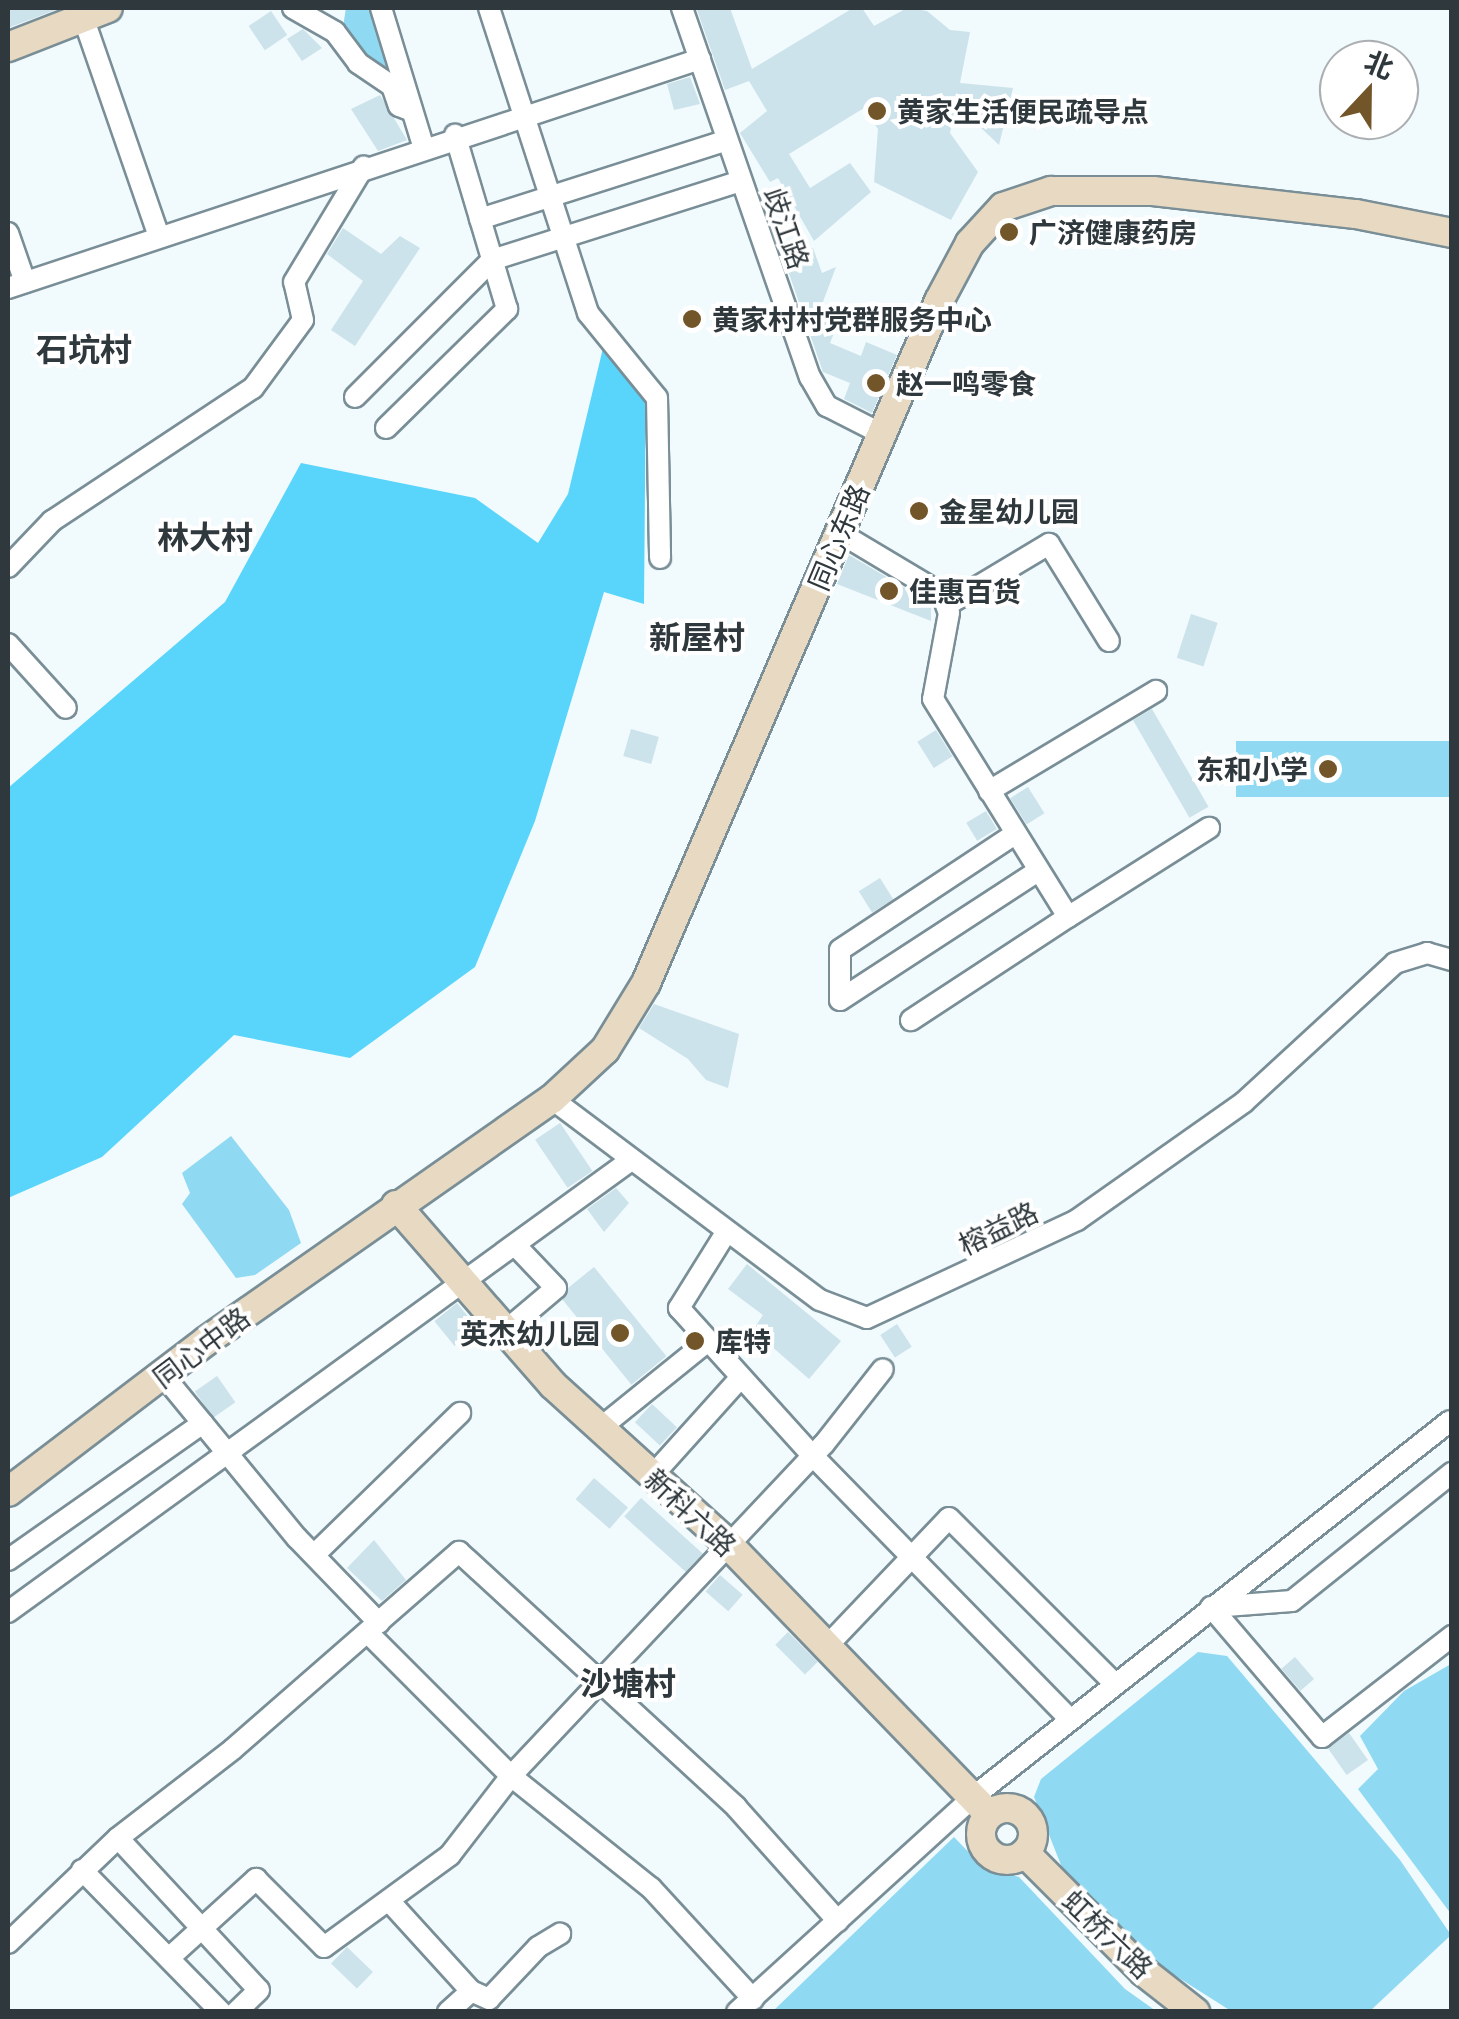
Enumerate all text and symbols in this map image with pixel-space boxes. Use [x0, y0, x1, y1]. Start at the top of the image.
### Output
north arrow [1319, 40, 1419, 140]
text: 北 [1359, 41, 1400, 87]
place label: 黄家生活便民疏导点 [897, 94, 1149, 128]
marker: 黄家生活便民疏导点 [866, 100, 888, 122]
street label: 歧江路 [757, 183, 817, 273]
place label: 广济健康药房 [1029, 215, 1197, 249]
marker: 广济健康药房 [998, 221, 1020, 243]
place label: 黄家村村党群服务中心 [712, 302, 992, 336]
marker: 黄家村村党群服务中心 [681, 308, 703, 330]
district label: 石坑村 [36, 330, 132, 368]
place label: 赵一鸣零食 [896, 366, 1036, 400]
marker: 赵一鸣零食 [865, 372, 887, 394]
street label: 同心东路 [801, 479, 875, 595]
place label: 金星幼儿园 [939, 494, 1079, 528]
marker: 金星幼儿园 [908, 500, 930, 522]
district label: 林大村 [157, 518, 253, 556]
place label: 佳惠百货 [909, 574, 1021, 608]
marker: 佳惠百货 [878, 580, 900, 602]
district label: 新屋村 [649, 618, 745, 656]
place label: 东和小学 [1196, 752, 1308, 786]
marker: 东和小学 [1317, 758, 1339, 780]
street label: 榕益路 [953, 1194, 1043, 1262]
street label: 同心中路 [146, 1300, 256, 1394]
place label: 英杰幼儿园 [460, 1316, 600, 1350]
marker: 英杰幼儿园 [609, 1322, 631, 1344]
place label: 库特 [715, 1324, 771, 1358]
marker: 库特 [684, 1330, 706, 1352]
street label: 新科六路 [639, 1462, 743, 1562]
district label: 沙塘村 [580, 1664, 676, 1702]
street label: 虹桥六路 [1056, 1883, 1160, 1985]

